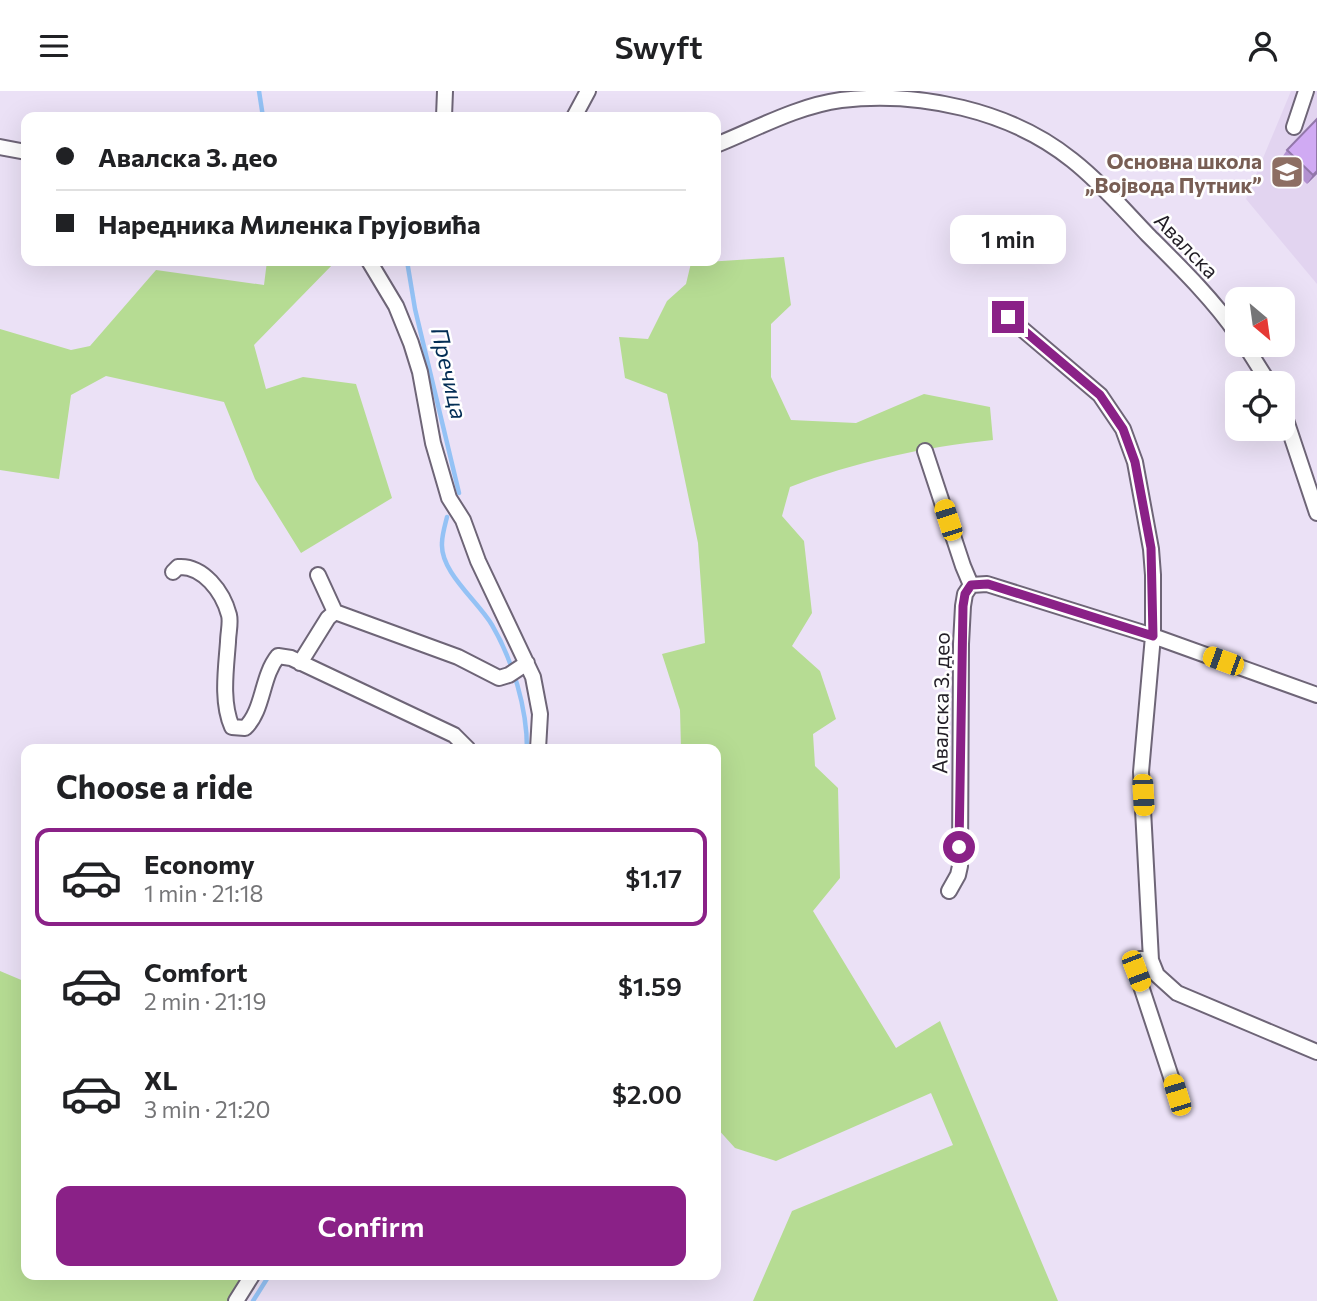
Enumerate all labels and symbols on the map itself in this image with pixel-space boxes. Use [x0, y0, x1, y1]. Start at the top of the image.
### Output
place label: Основна школа „Војвода Путник” [1085, 148, 1262, 197]
school or university icon: Основна школа „Војвода Путник” [1268, 153, 1306, 191]
street label: Авалска [1150, 207, 1224, 283]
callout: 1 min [950, 215, 1066, 265]
north arrow [1225, 287, 1295, 357]
route end [992, 301, 1024, 333]
water label: Пречица [426, 324, 474, 422]
car [932, 497, 965, 543]
street label: Авалска 3. део [926, 632, 954, 774]
car [1200, 644, 1247, 678]
car [1132, 773, 1155, 817]
route start [943, 831, 975, 863]
car [1119, 948, 1154, 994]
car [1161, 1072, 1194, 1118]

